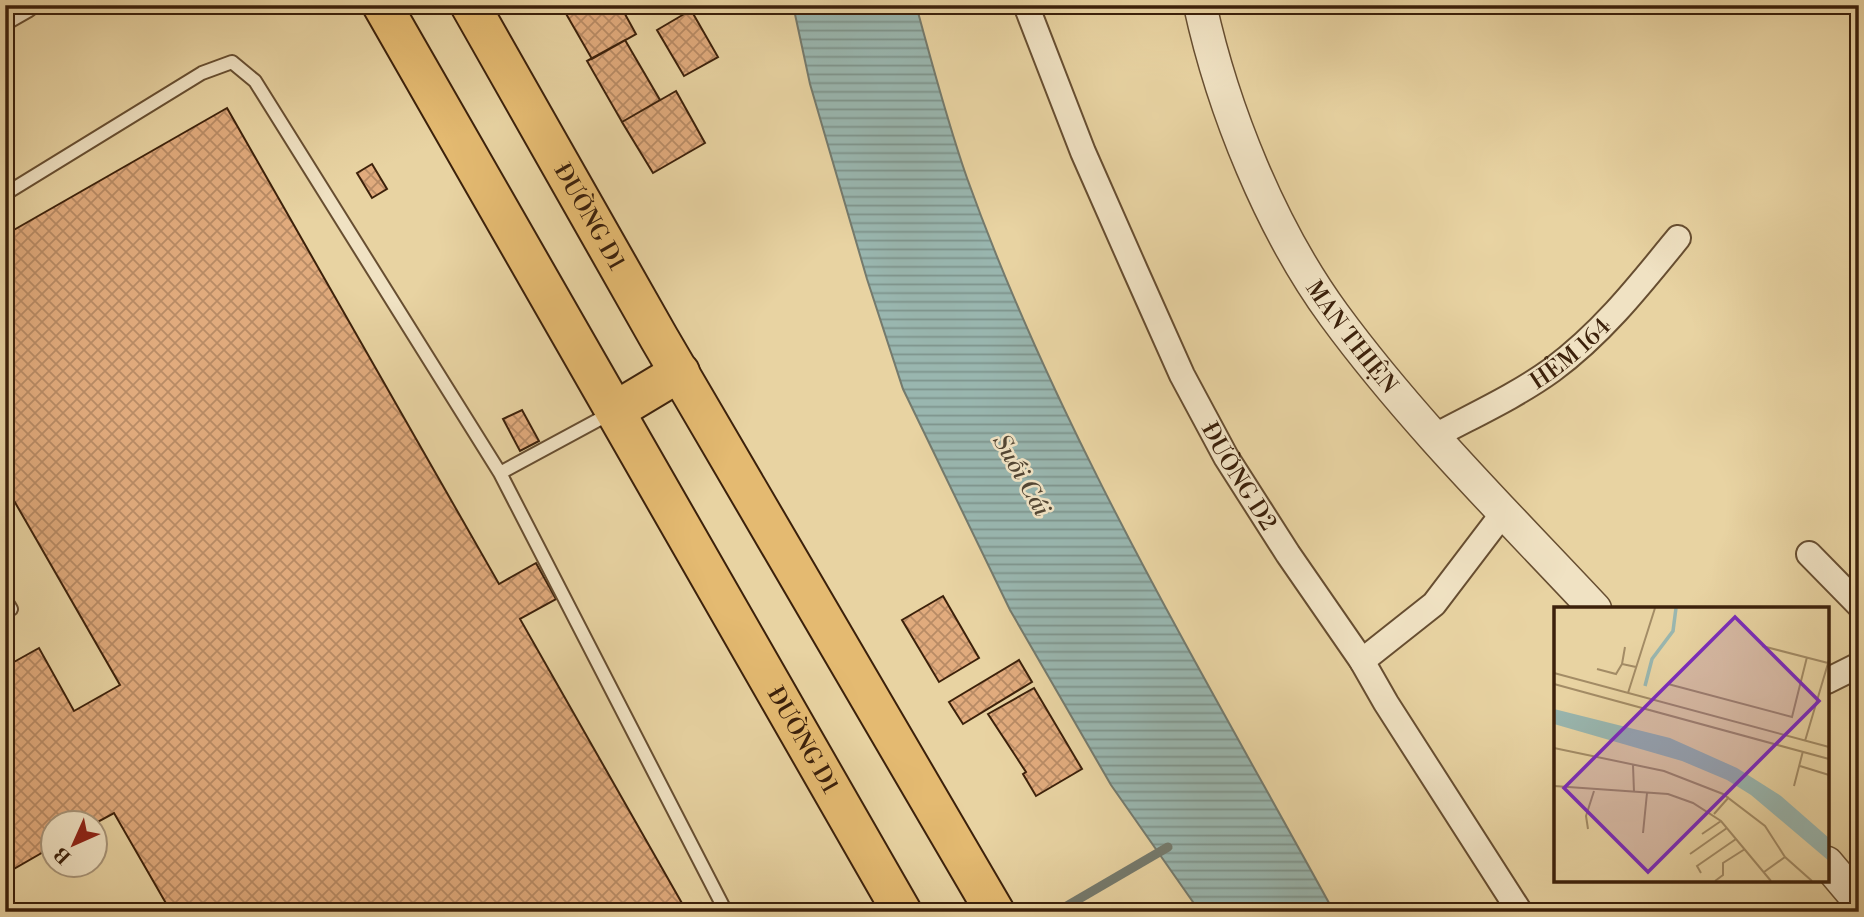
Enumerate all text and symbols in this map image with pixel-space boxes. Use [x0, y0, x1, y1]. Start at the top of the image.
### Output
street label: ĐƯỜNG D1 [548, 159, 630, 275]
street label: MAN THIỆN [1299, 276, 1403, 399]
street label: HẺM 164 [1525, 313, 1617, 396]
street label: ĐƯỜNG D2 [1195, 418, 1282, 536]
water label: Suối Cái [986, 429, 1057, 522]
inset map [1554, 607, 1829, 882]
street label: ĐƯỜNG D1 [761, 682, 844, 799]
north arrow [38, 808, 108, 878]
text: B [49, 842, 76, 869]

